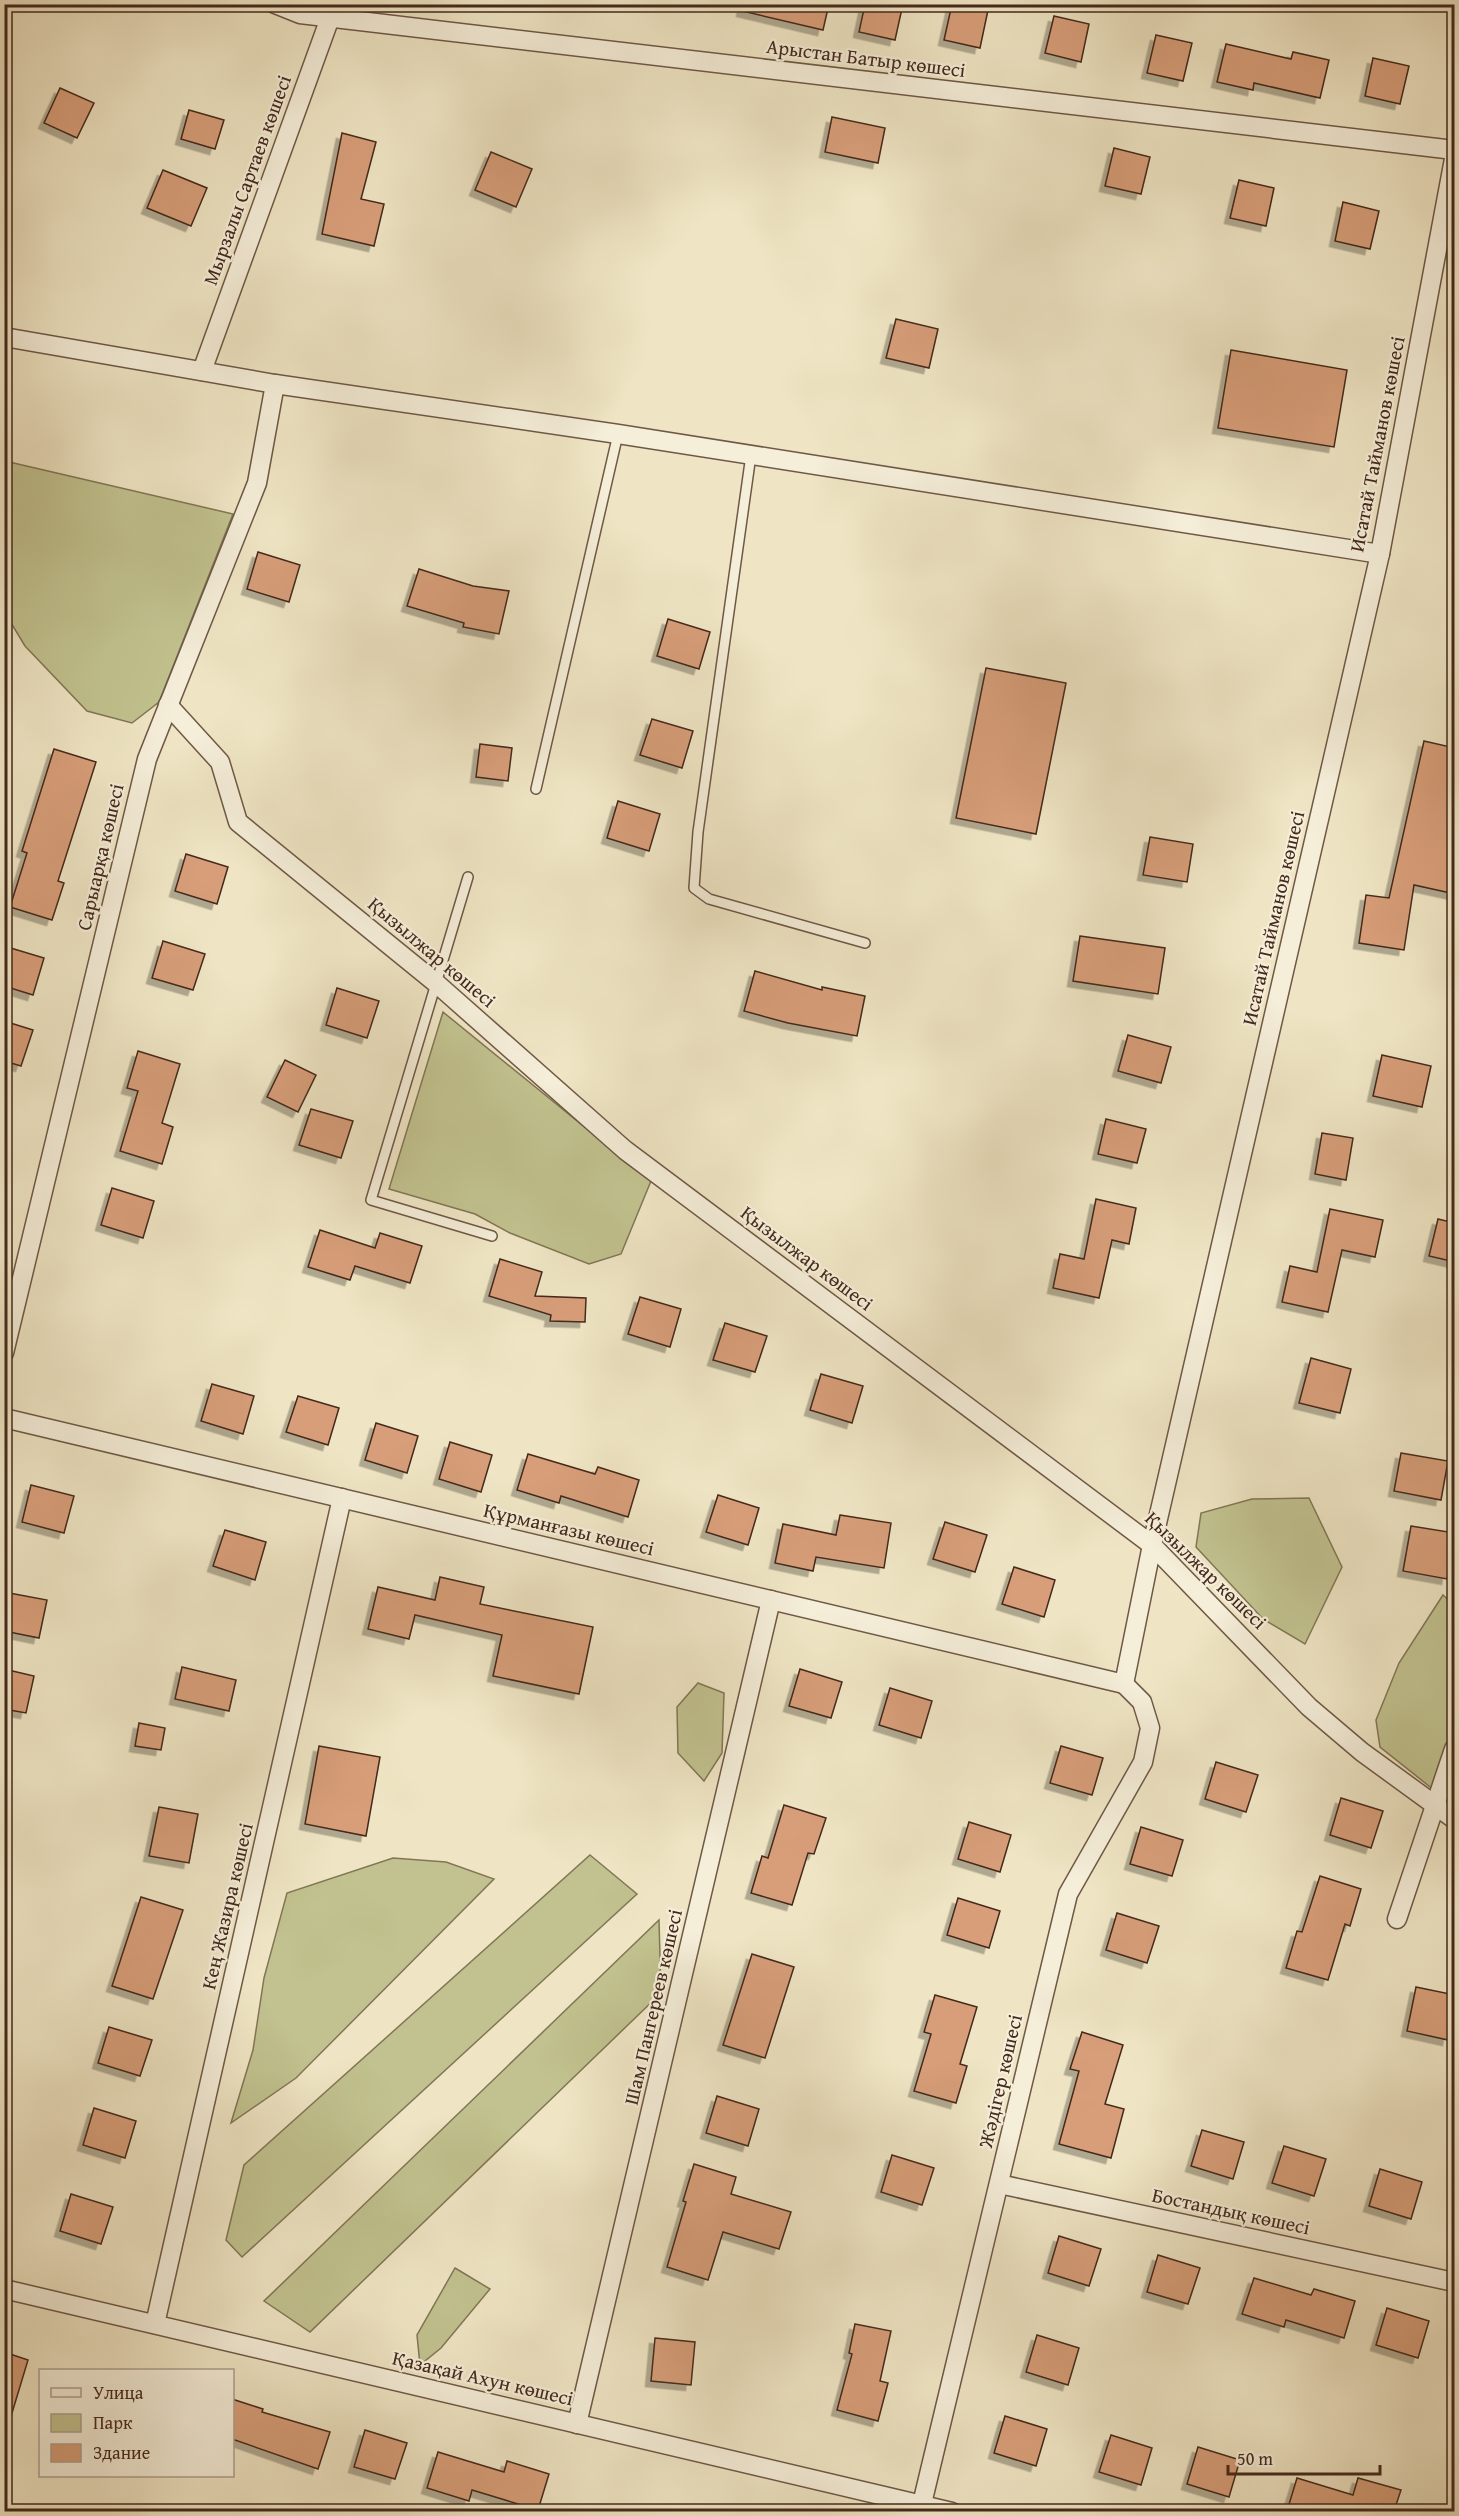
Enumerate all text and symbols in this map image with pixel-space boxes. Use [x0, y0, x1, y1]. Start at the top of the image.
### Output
street label: Арыстан Батыр көшесі [765, 31, 968, 84]
street label: Мырзалы Сартаев көшесі [195, 70, 298, 289]
street label: Исатай Тайманов көшесі [1341, 333, 1412, 554]
street label: Сарыарқа көшесі [69, 780, 131, 933]
street label: Исатай Тайманов көшесі [1234, 807, 1311, 1028]
street label: Қызылжар көшесі [362, 889, 503, 1014]
street label: Қызылжар көшесі [735, 1198, 880, 1317]
street label: Құрманғазы көшесі [481, 1495, 658, 1562]
street label: Қызылжар көшесі [1139, 1504, 1274, 1636]
street label: Кең Жазира көшесі [193, 1819, 260, 1992]
street label: Шам Пангереев көшесі [616, 1906, 689, 2108]
street label: Жәдігер көшесі [970, 2011, 1029, 2152]
street label: Бостандық көшесі [1149, 2180, 1313, 2241]
street label: Қазақай Ахун көшесі [390, 2343, 577, 2413]
legend [39, 2369, 234, 2477]
text: Улица [93, 2379, 144, 2406]
text: Парк [93, 2409, 133, 2436]
scale bar [1228, 2438, 1380, 2476]
text: Здание [93, 2439, 150, 2466]
text: 50 m [1237, 2445, 1273, 2472]

